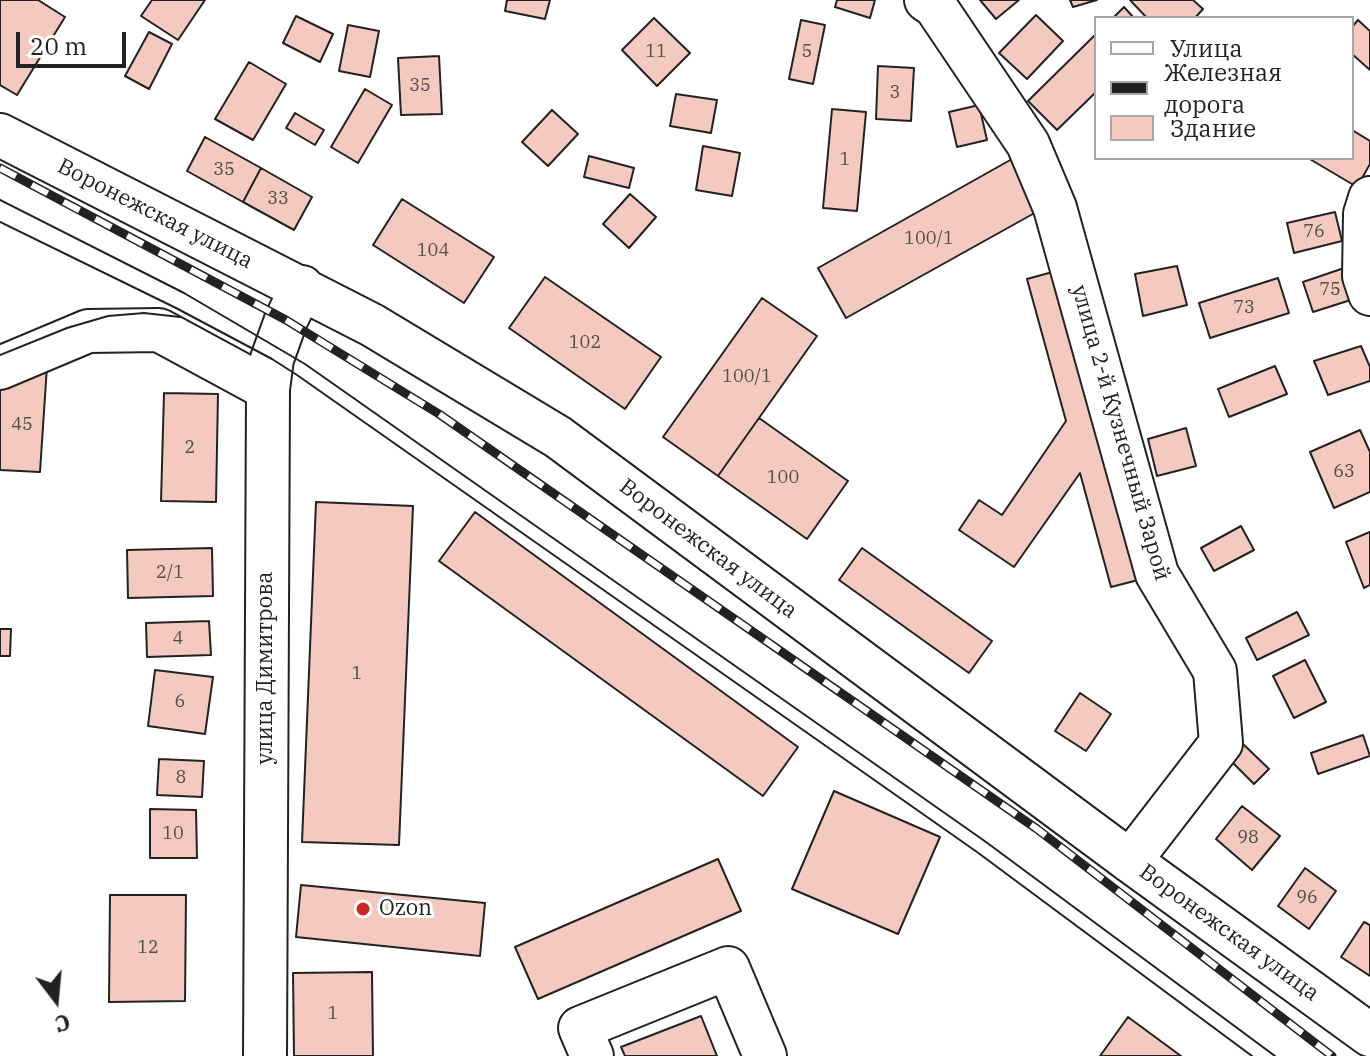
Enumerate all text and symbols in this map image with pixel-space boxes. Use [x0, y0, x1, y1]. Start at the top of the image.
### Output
scale bar [20, 16, 130, 66]
legend [1094, 16, 1354, 160]
text: 20 m [30, 30, 87, 62]
text: Улица [1170, 32, 1243, 64]
house number: 11 [645, 41, 667, 63]
house number: 5 [802, 41, 812, 63]
text: Железная дорога [1164, 56, 1282, 120]
house number: 35 [409, 75, 431, 97]
house number: 3 [890, 82, 900, 104]
text: Здание [1170, 112, 1256, 144]
house number: 1 [840, 149, 850, 171]
street label: Воронежская улица [53, 153, 257, 275]
house number: 35 [213, 159, 235, 181]
house number: 33 [267, 188, 289, 210]
house number: 76 [1303, 221, 1325, 243]
house number: 100/1 [904, 228, 954, 250]
house number: 104 [417, 240, 449, 262]
house number: 75 [1319, 279, 1341, 301]
street label: улица 2-й Кузнечный Зарой [1065, 282, 1175, 584]
house number: 73 [1233, 297, 1255, 319]
house number: 102 [569, 332, 601, 354]
house number: 100/1 [722, 366, 772, 388]
house number: 45 [11, 414, 33, 436]
house number: 2 [185, 437, 195, 459]
house number: 63 [1333, 461, 1355, 483]
house number: 100 [767, 467, 799, 489]
street label: Воронежская улица [614, 474, 802, 624]
house number: 2/1 [156, 562, 184, 584]
street label: улица Димитрова [253, 571, 279, 765]
house number: 4 [173, 628, 183, 650]
house number: 1 [352, 663, 362, 685]
house number: 6 [175, 691, 185, 713]
house number: 8 [176, 767, 186, 789]
house number: 10 [162, 823, 184, 845]
house number: 98 [1237, 827, 1259, 849]
street label: Воронежская улица [1134, 859, 1324, 1007]
house number: 96 [1296, 887, 1318, 909]
place label: Ozon [379, 896, 432, 922]
marker: Ozon [354, 900, 372, 918]
house number: 12 [137, 937, 159, 959]
north arrow [16, 960, 96, 1040]
house number: 1 [328, 1003, 338, 1025]
text: С [52, 1008, 74, 1040]

